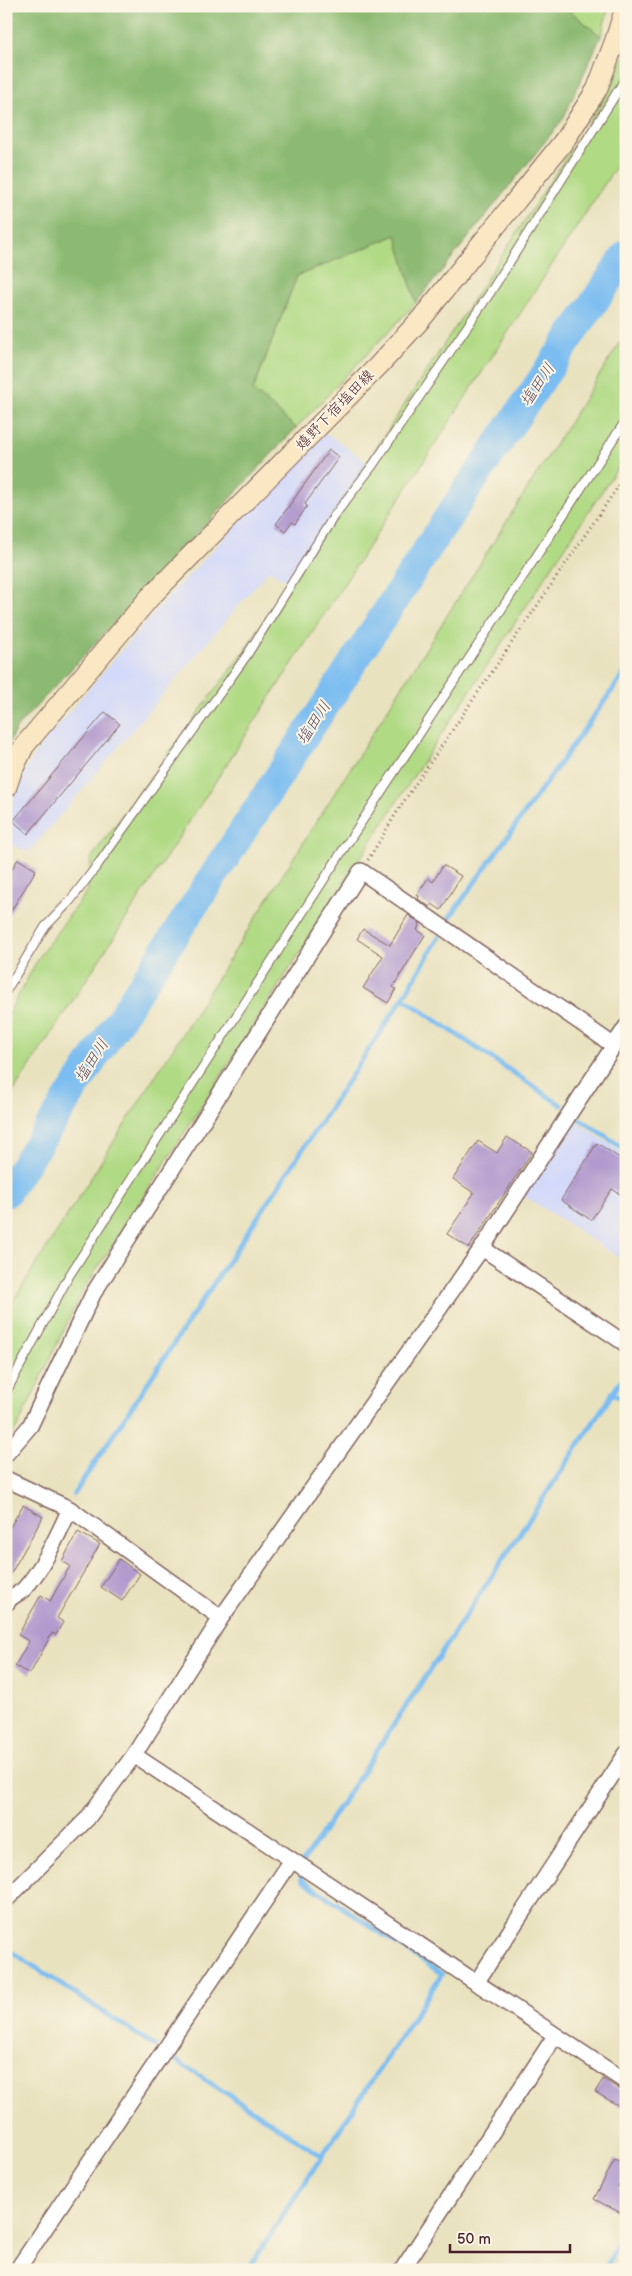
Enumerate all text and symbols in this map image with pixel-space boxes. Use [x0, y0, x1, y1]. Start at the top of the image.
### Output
water label: 塩田川 [517, 360, 559, 410]
street label: 嬉野下宿塩田線 [292, 366, 378, 454]
water label: 塩田川 [293, 698, 335, 748]
water label: 塩田川 [71, 1036, 113, 1086]
scale bar [450, 2221, 570, 2253]
text: 50 m [457, 2230, 491, 2249]

